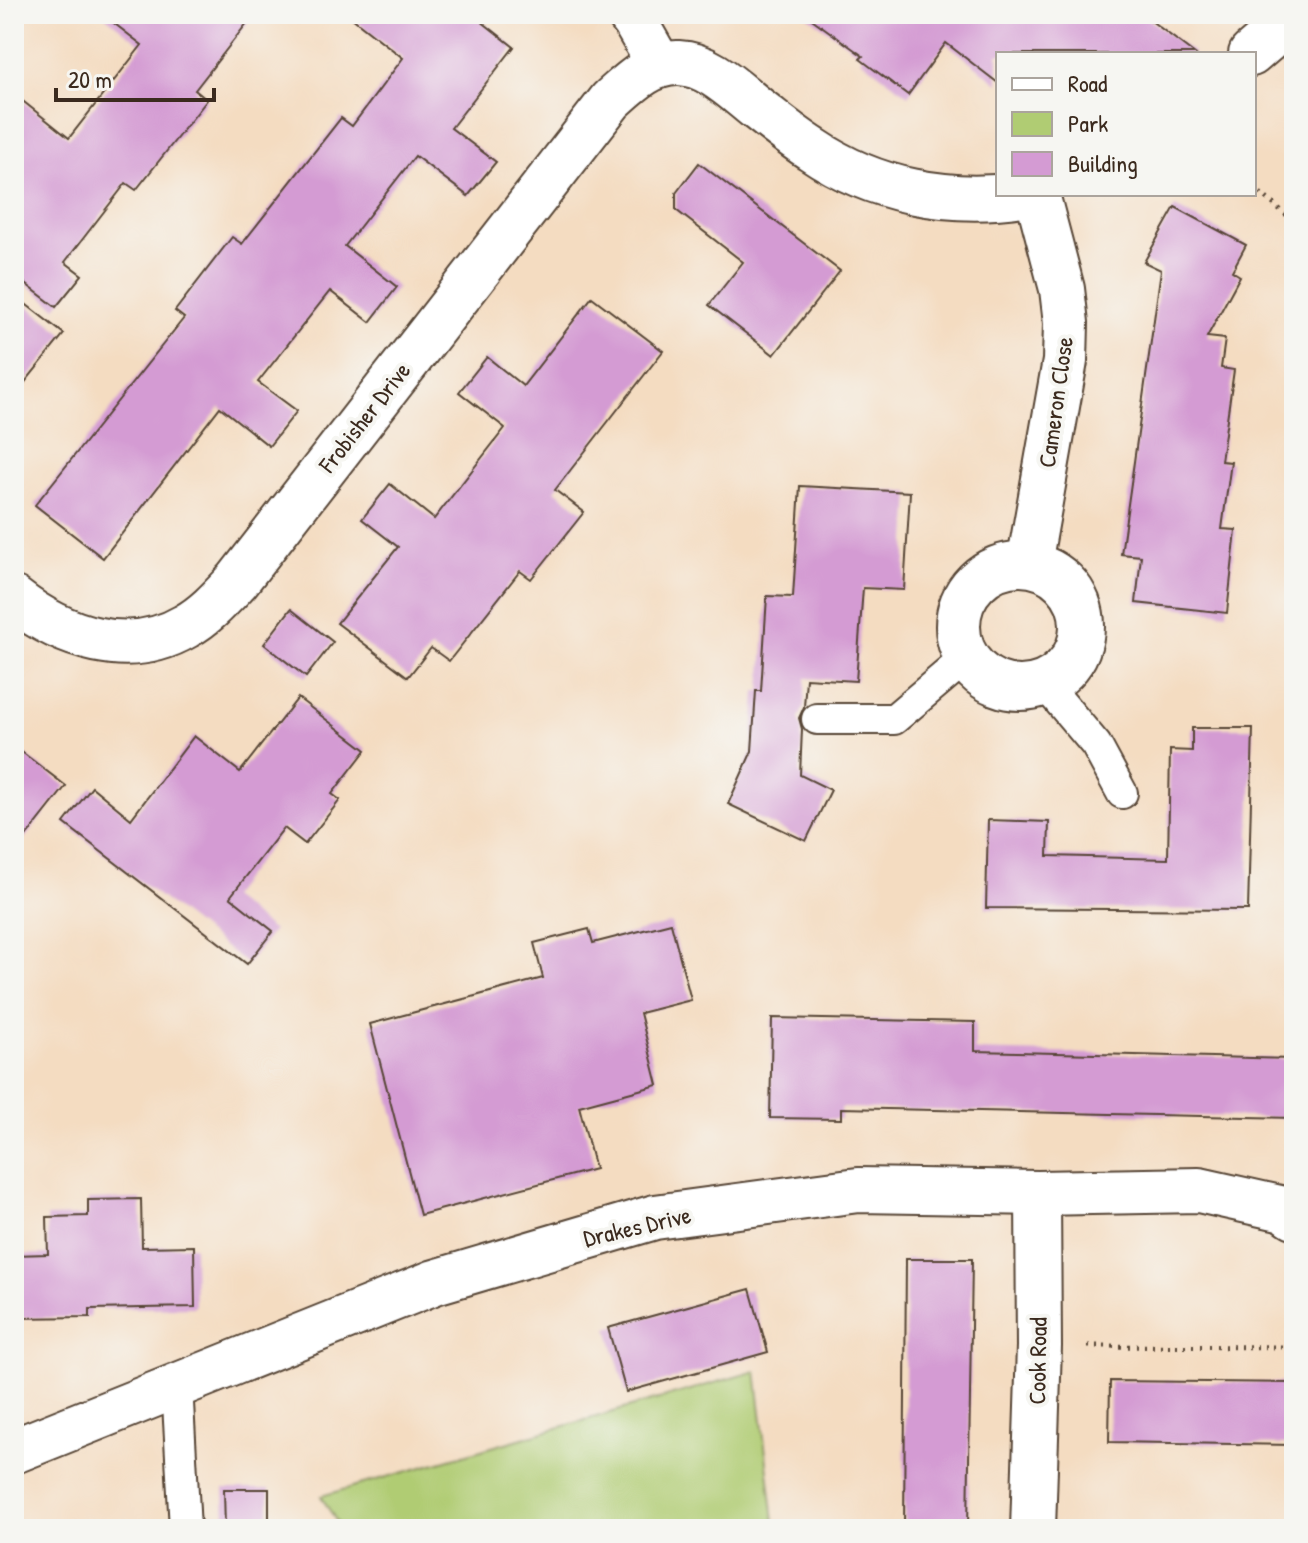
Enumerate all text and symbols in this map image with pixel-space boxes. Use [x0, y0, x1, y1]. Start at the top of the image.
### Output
scale bar [56, 52, 214, 102]
legend [996, 52, 1256, 196]
text: 20 m [68, 63, 112, 95]
text: Road [1068, 67, 1107, 99]
text: Park [1068, 107, 1108, 139]
text: Building [1068, 147, 1138, 179]
street label: Cameron Close [1030, 334, 1080, 469]
street label: Frobisher Drive [310, 355, 418, 480]
street label: Drakes Drive [580, 1198, 694, 1254]
street label: Cook Road [1020, 1317, 1054, 1405]

